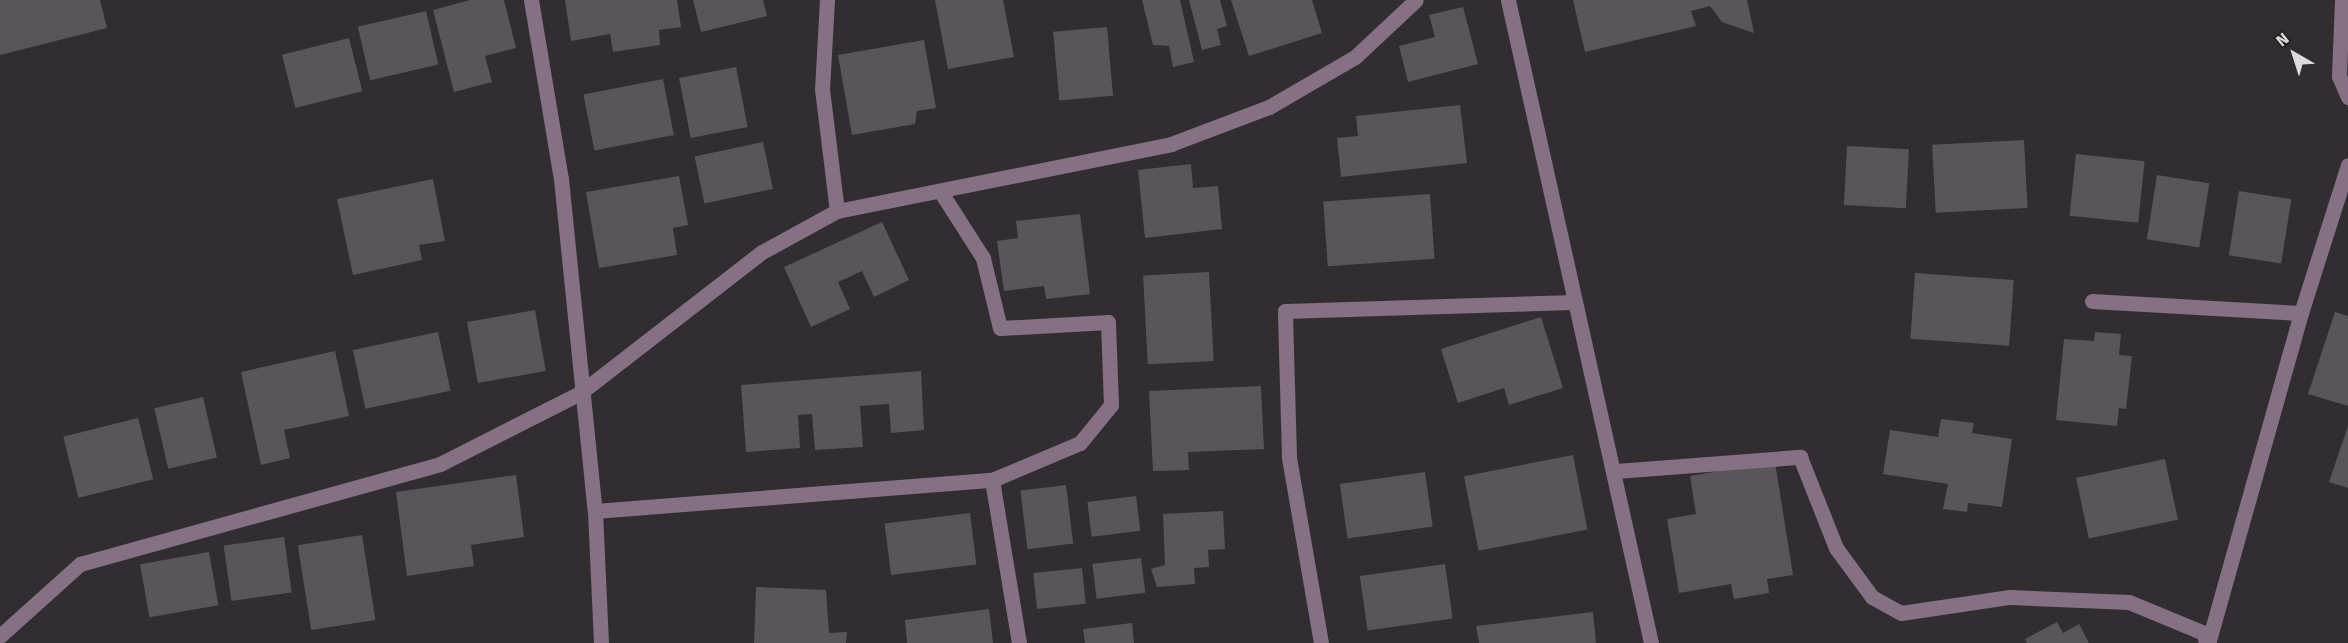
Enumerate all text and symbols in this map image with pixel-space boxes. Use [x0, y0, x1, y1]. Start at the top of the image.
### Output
north arrow [2264, 24, 2324, 84]
text: N [2272, 29, 2292, 50]

